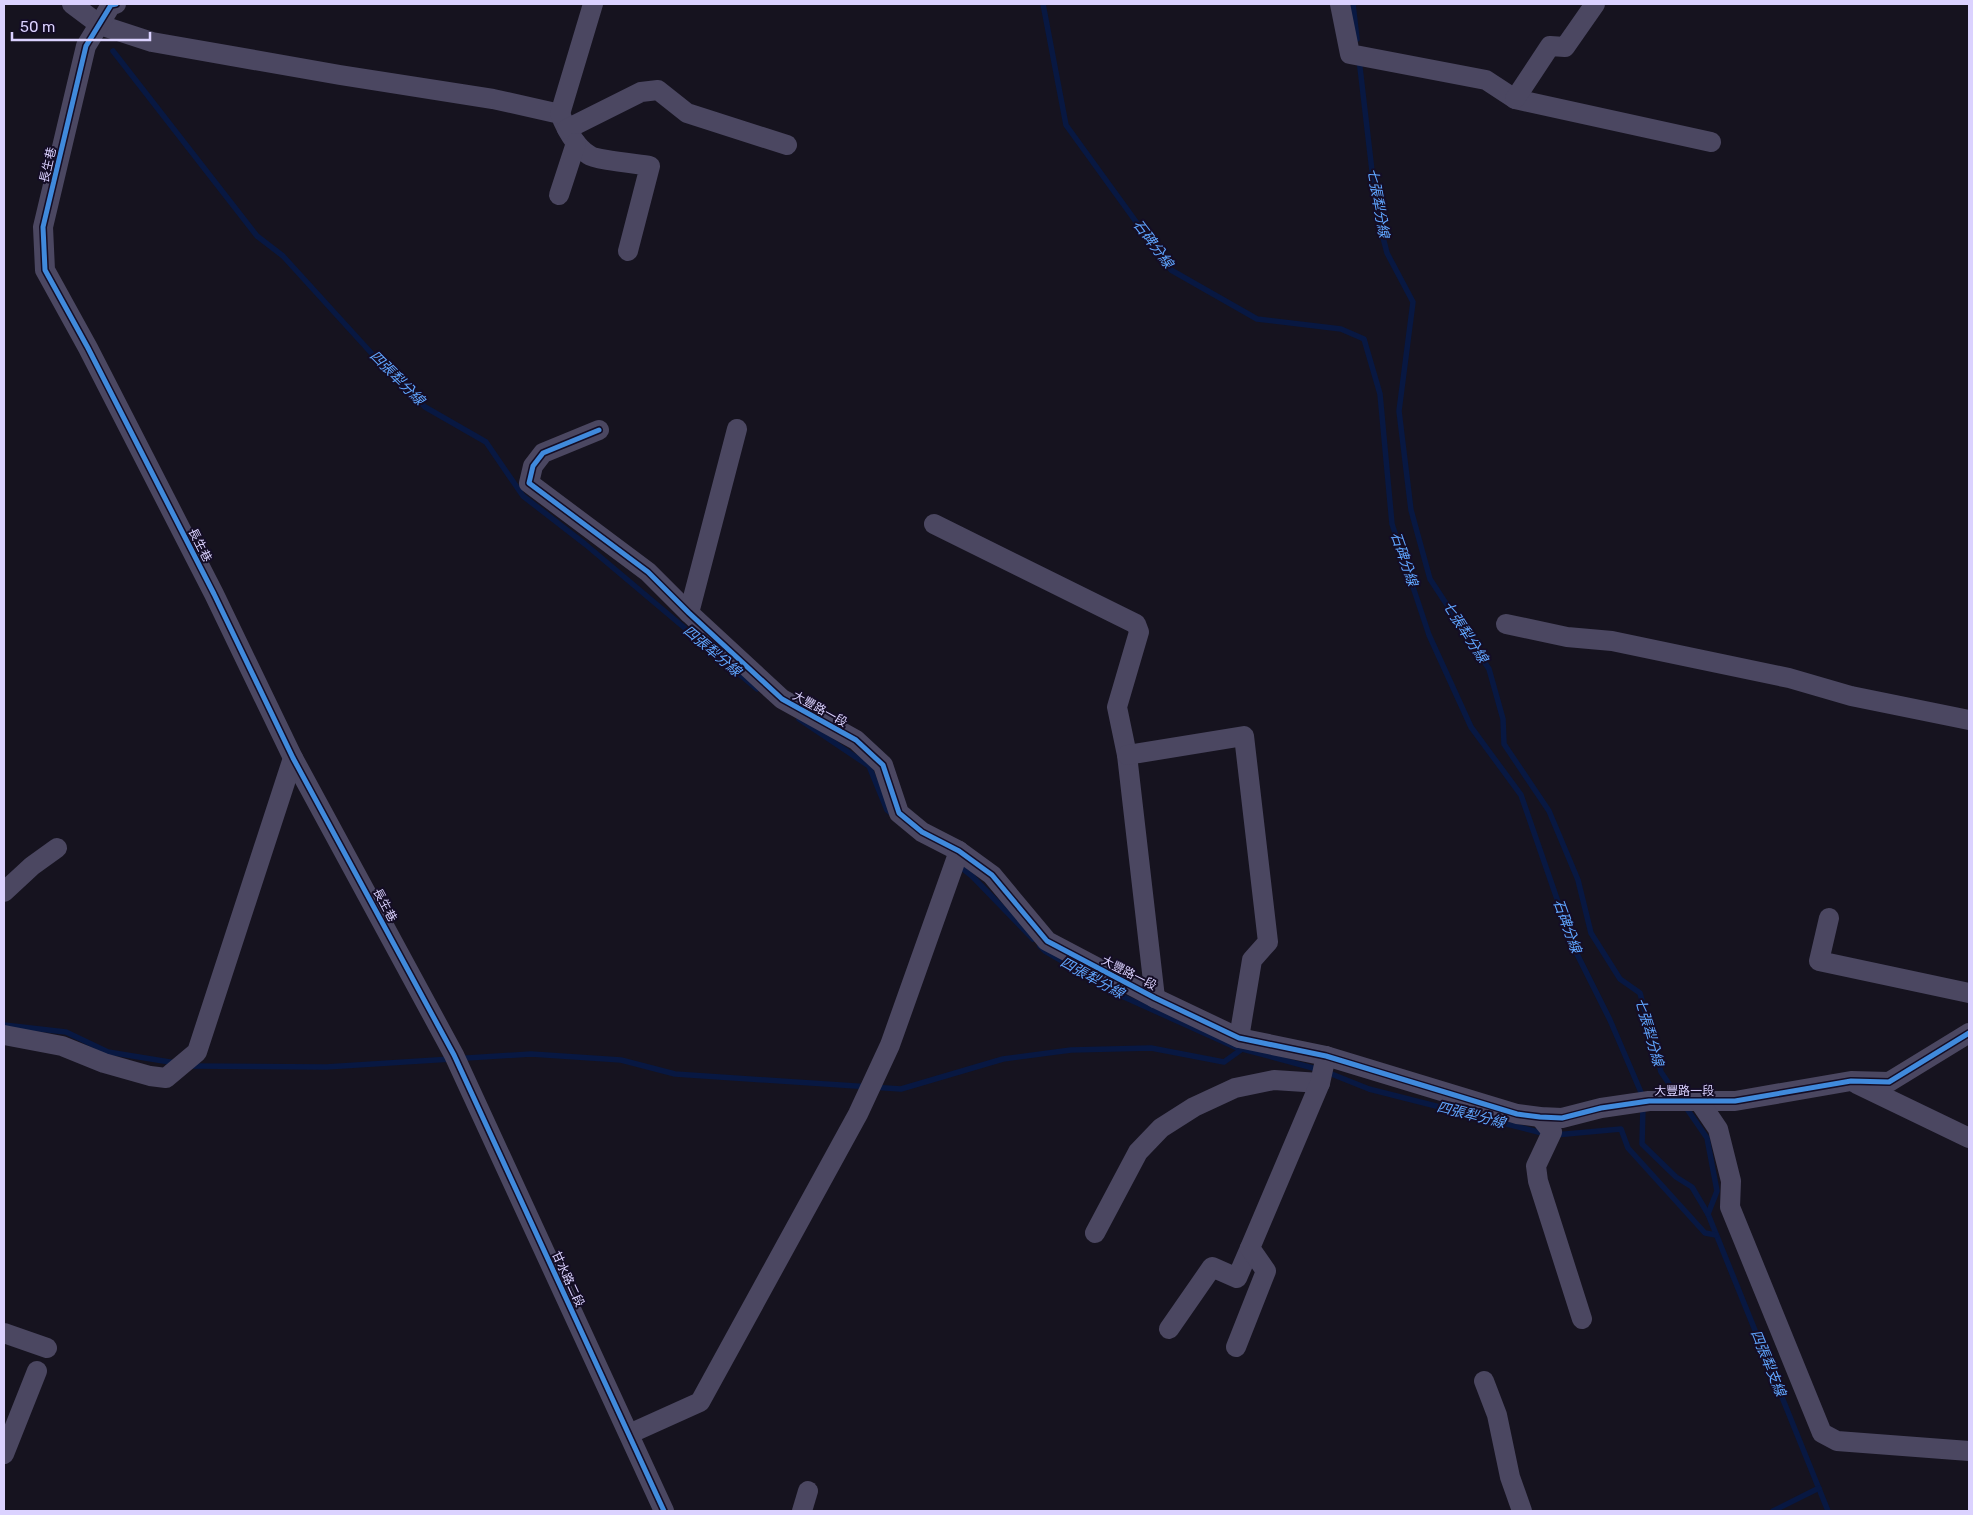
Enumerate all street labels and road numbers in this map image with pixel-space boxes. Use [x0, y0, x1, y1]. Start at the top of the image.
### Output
street label: 長生巷 [37, 146, 59, 184]
street label: 長生巷 [186, 526, 214, 564]
street label: 大豐路一段 [790, 688, 850, 730]
street label: 長生巷 [370, 886, 400, 924]
street label: 大豐路一段 [1099, 953, 1159, 993]
street label: 大豐路一段 [1654, 1084, 1714, 1098]
street label: 甘水路二段 [549, 1249, 587, 1309]

